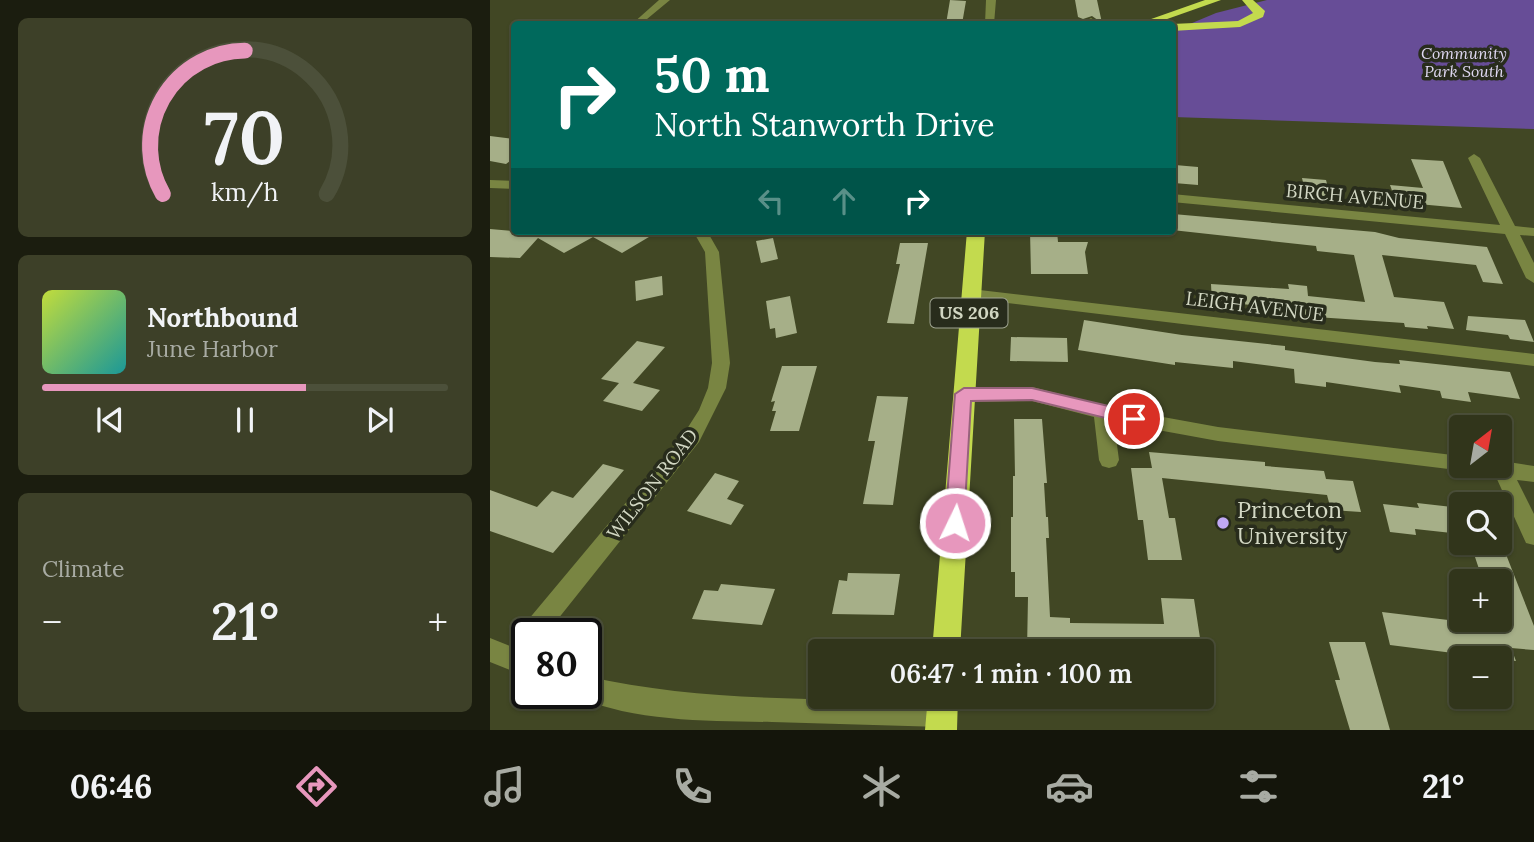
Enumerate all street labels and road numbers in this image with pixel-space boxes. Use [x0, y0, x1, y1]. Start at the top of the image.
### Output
street label: BIRCH AVENUE [1285, 178, 1425, 214]
street label: LEIGH AVENUE [1184, 286, 1326, 326]
road number: US 206 [930, 298, 1008, 328]
street label: WILSON ROAD [601, 424, 703, 544]

